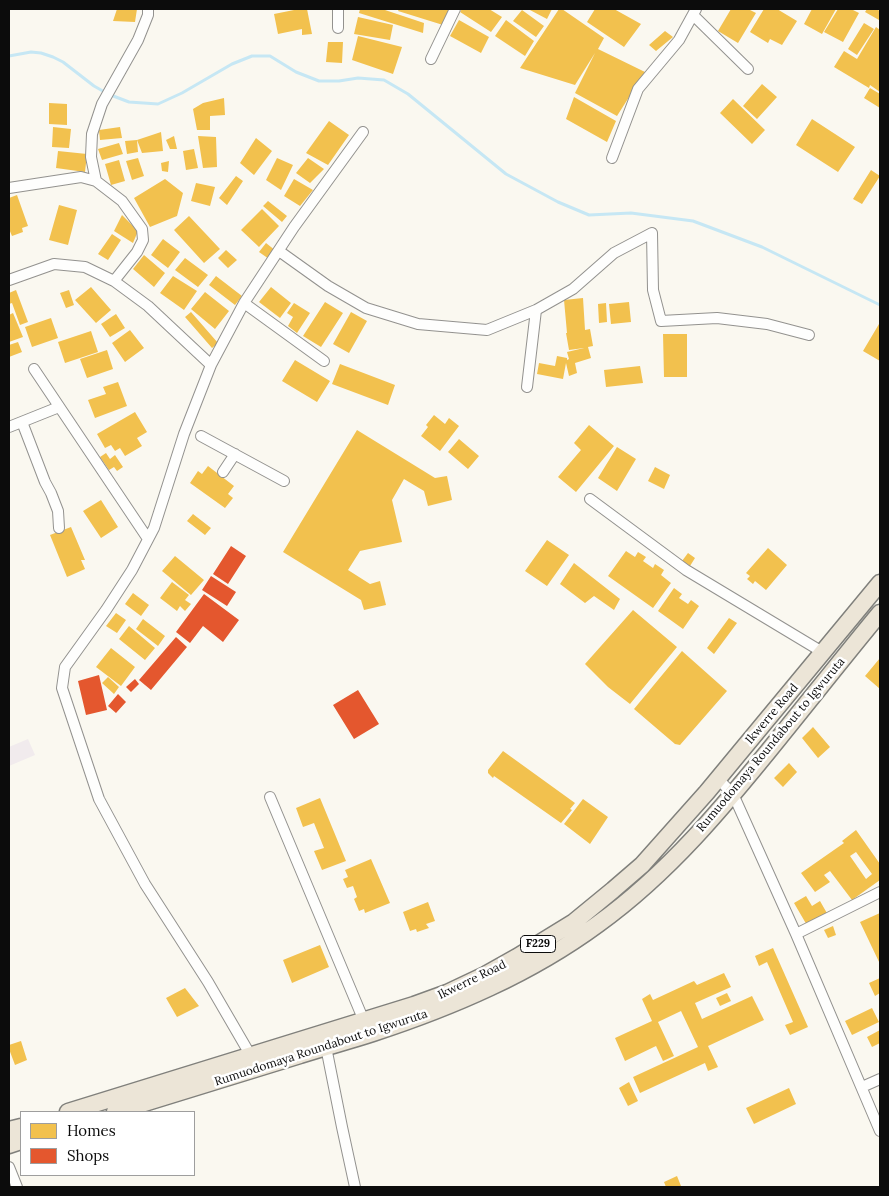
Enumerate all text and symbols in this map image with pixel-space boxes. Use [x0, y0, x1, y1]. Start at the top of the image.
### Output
street label: Rumuodomaya Roundabout to Igwuruta [694, 655, 848, 835]
street label: Ikwerre Road [743, 681, 801, 747]
road number: F229 [520, 936, 556, 952]
street label: Ikwerre Road [435, 957, 509, 1003]
street label: Rumuodomaya Roundabout to Igwuruta [213, 1007, 429, 1089]
legend [20, 1111, 195, 1176]
text: Homes [67, 1121, 116, 1140]
text: Shops [67, 1146, 109, 1165]

